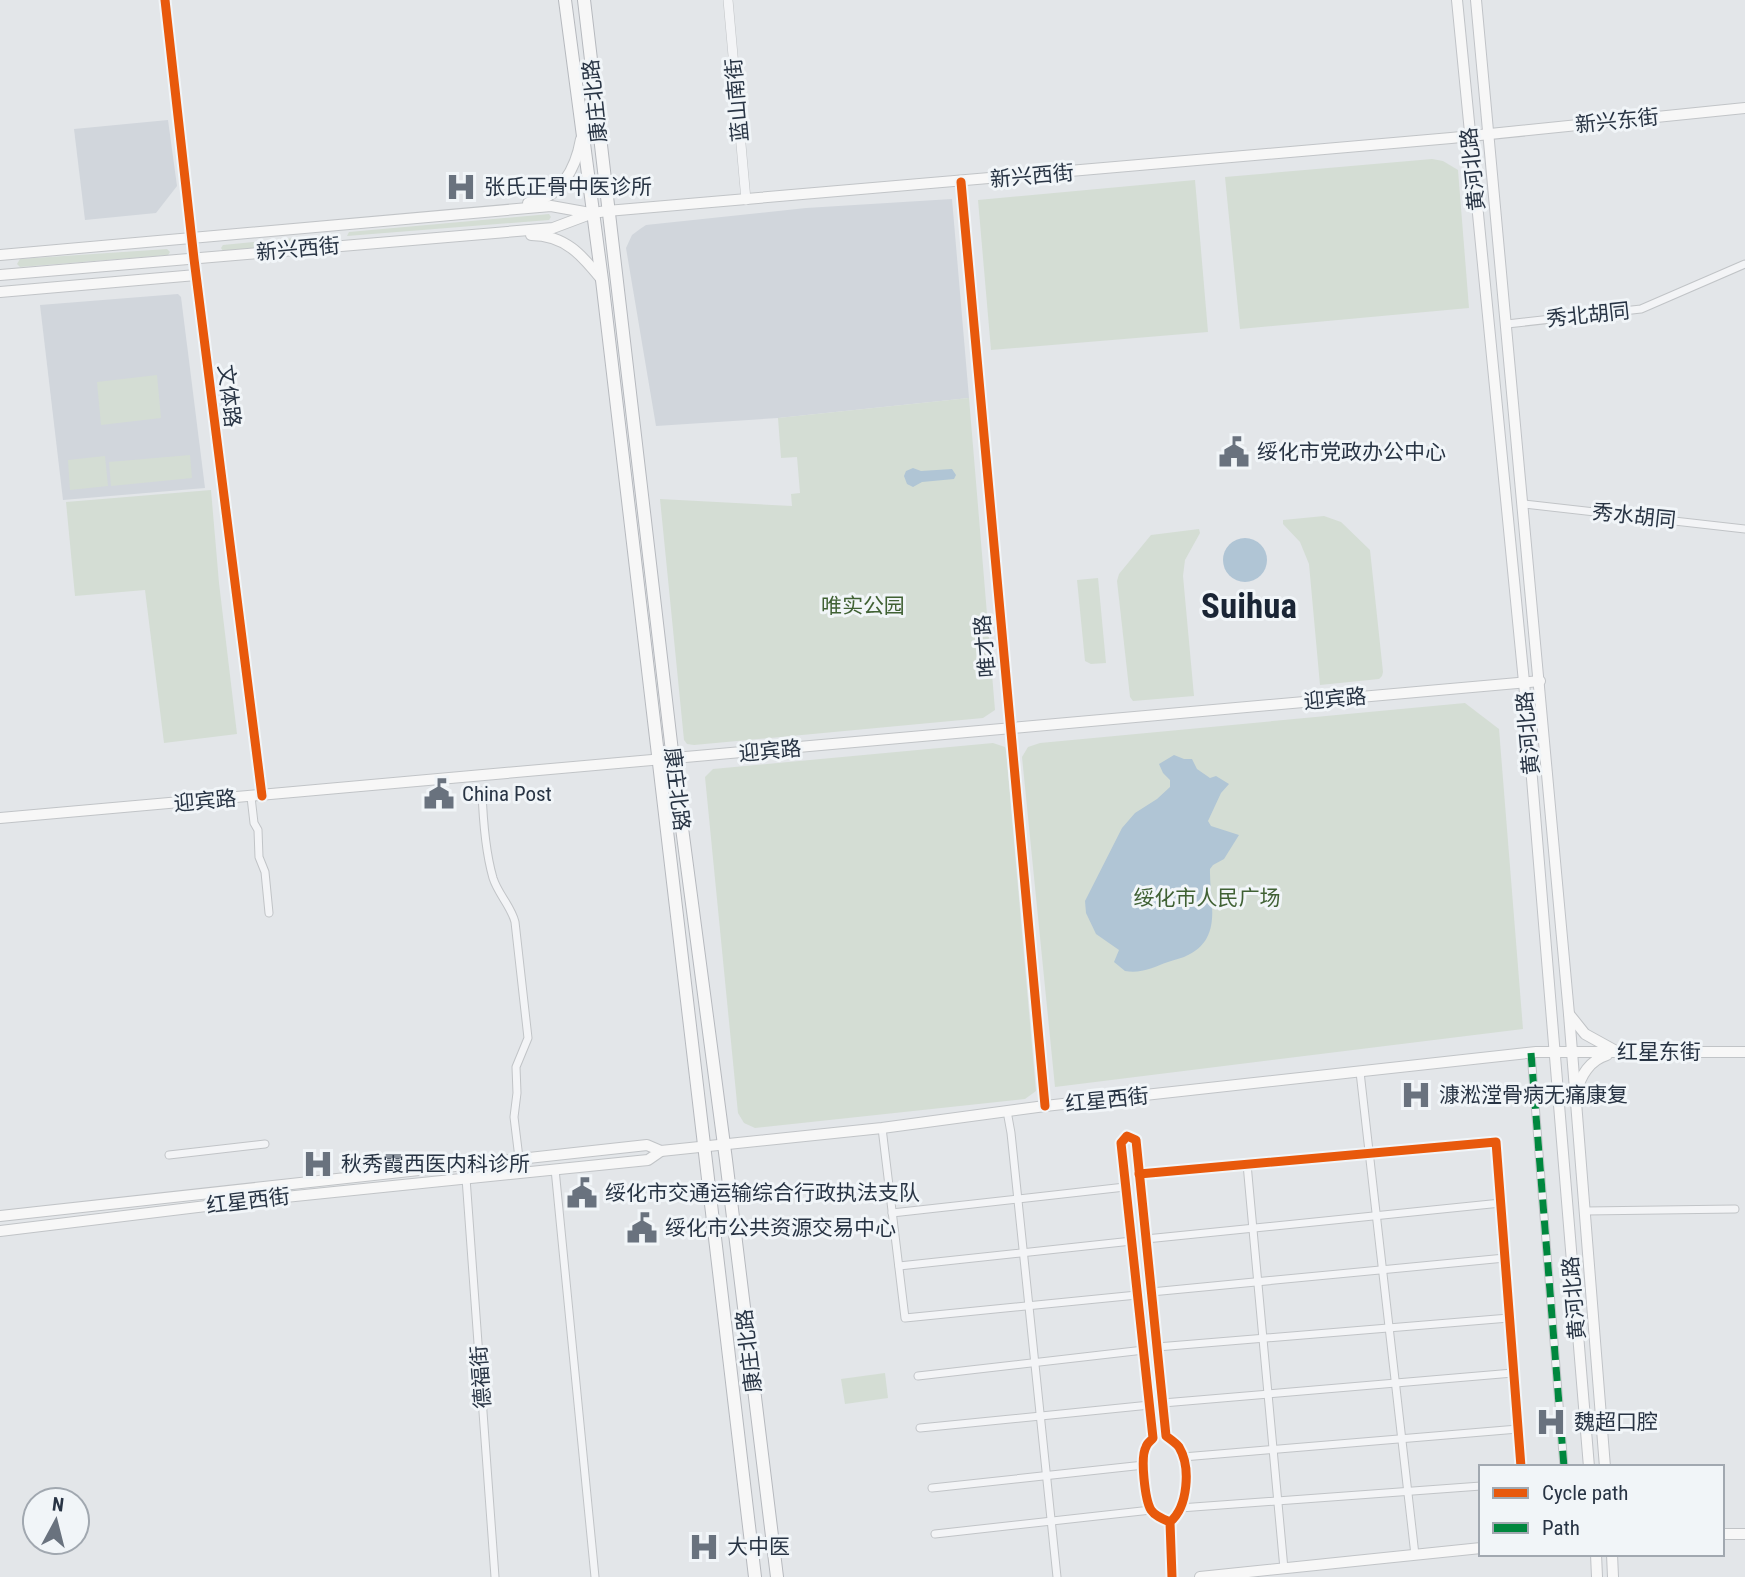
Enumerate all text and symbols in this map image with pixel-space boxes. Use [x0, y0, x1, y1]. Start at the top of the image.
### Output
street label: 蓝山南街 [721, 57, 753, 143]
street label: 康庄北路 [579, 58, 611, 144]
street label: 新兴东街 [1574, 105, 1660, 137]
street label: 黄河北路 [1457, 126, 1489, 212]
street label: 新兴西街 [989, 160, 1075, 192]
hospital icon: 张氏正骨中医诊所 [444, 170, 478, 204]
place label: 张氏正骨中医诊所 [484, 175, 652, 199]
street label: 新兴西街 [255, 233, 341, 265]
street label: 秀北胡同 [1545, 299, 1631, 331]
street label: 文体路 [213, 363, 245, 429]
public building icon: 绥化市党政办公中心 [1217, 435, 1251, 469]
place label: 绥化市党政办公中心 [1257, 440, 1446, 464]
street label: 秀水胡同 [1591, 500, 1677, 532]
district label: Suihua [1201, 586, 1297, 627]
park label: 唯实公园 [821, 594, 905, 618]
street label: 唯才路 [970, 614, 1000, 678]
street label: 迎宾路 [1303, 684, 1367, 714]
street label: 黄河北路 [1512, 690, 1544, 776]
street label: 迎宾路 [738, 736, 802, 766]
street label: 康庄北路 [660, 746, 694, 832]
public building icon: China Post [422, 777, 456, 811]
place label: China Post [462, 782, 552, 806]
street label: 迎宾路 [173, 786, 237, 816]
park label: 绥化市人民广场 [1134, 886, 1281, 910]
street label: 红星东街 [1617, 1040, 1701, 1064]
hospital icon: 漮淞漟骨病无痛康复 [1399, 1078, 1433, 1112]
place label: 漮淞漟骨病无痛康复 [1439, 1083, 1628, 1107]
street label: 红星西街 [1064, 1084, 1150, 1116]
hospital icon: 秋秀霞西医内科诊所 [301, 1147, 335, 1181]
place label: 秋秀霞西医内科诊所 [341, 1152, 530, 1176]
public building icon: 绥化市交通运输综合行政执法支队 [565, 1176, 599, 1210]
place label: 绥化市交通运输综合行政执法支队 [605, 1181, 920, 1205]
street label: 红星西街 [205, 1184, 291, 1218]
public building icon: 绥化市公共资源交易中心 [625, 1211, 659, 1245]
place label: 绥化市公共资源交易中心 [665, 1216, 896, 1240]
street label: 黄河北路 [1558, 1255, 1590, 1341]
street label: 康庄北路 [732, 1308, 766, 1394]
street label: 德福街 [467, 1345, 495, 1409]
hospital icon: 魏超口腔 [1534, 1405, 1568, 1439]
place label: 魏超口腔 [1574, 1410, 1658, 1434]
legend [1479, 1465, 1724, 1556]
text: Cycle path [1542, 1481, 1628, 1505]
north arrow [21, 1486, 91, 1556]
text: N [51, 1492, 65, 1517]
text: Path [1542, 1516, 1580, 1540]
hospital icon: 大中医 [687, 1530, 721, 1564]
place label: 大中医 [727, 1535, 790, 1559]

